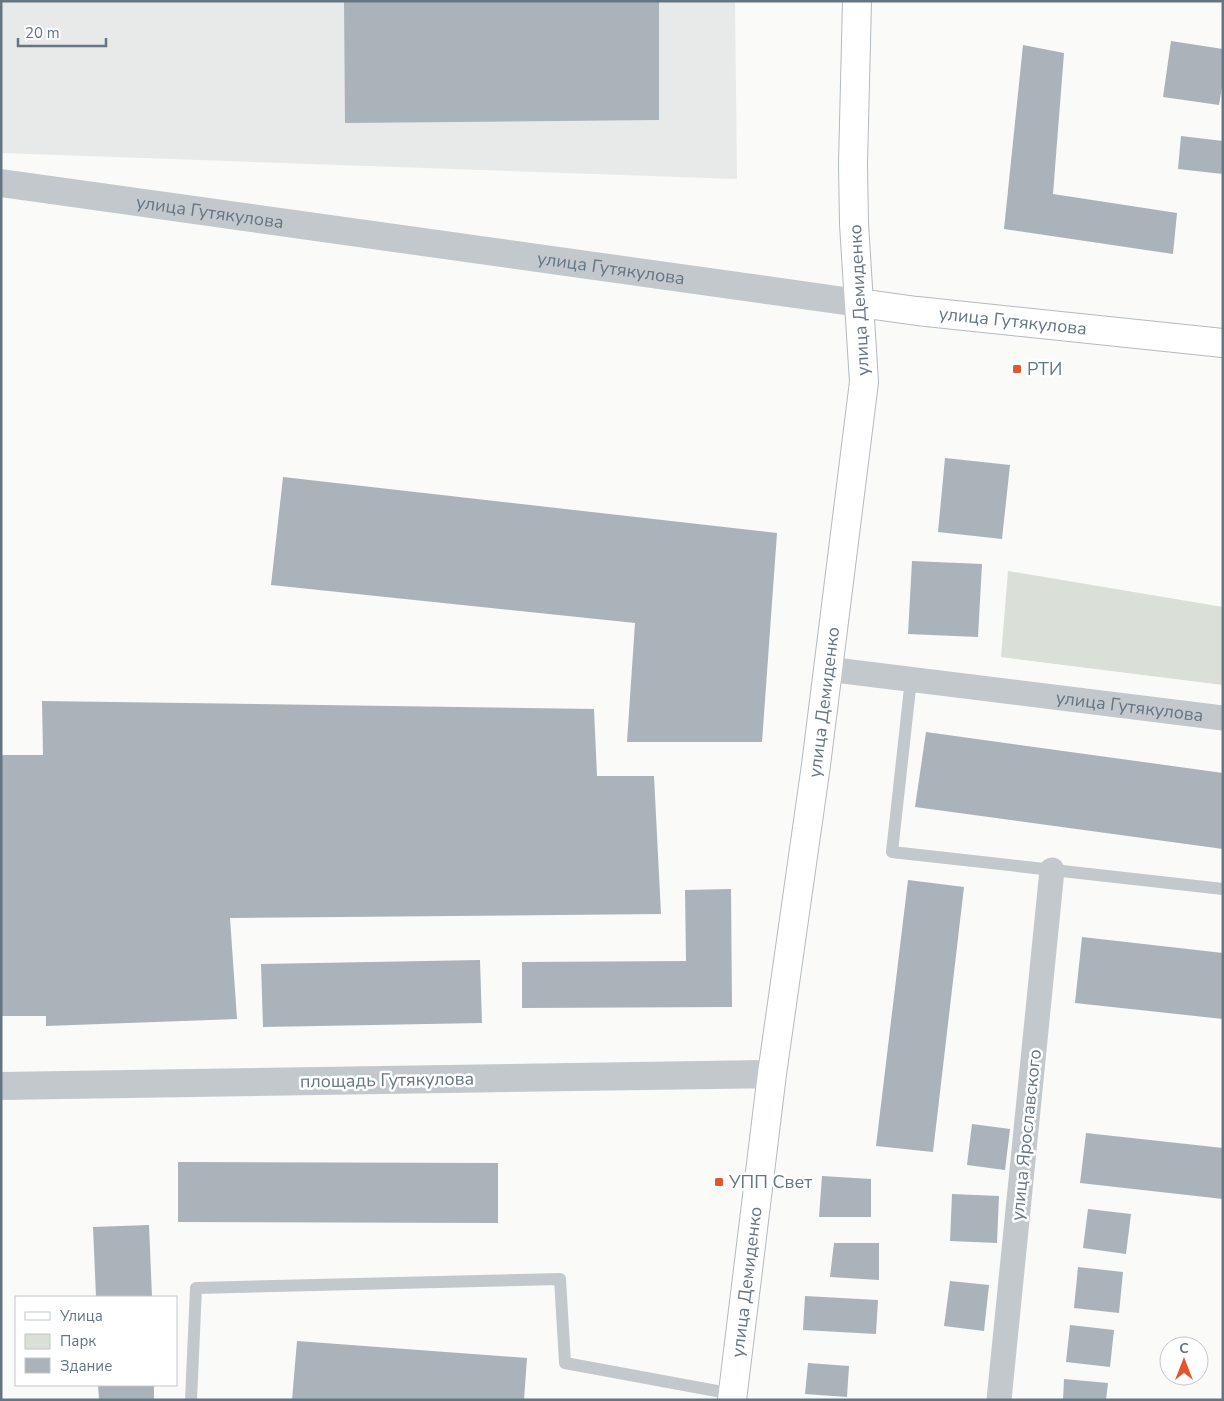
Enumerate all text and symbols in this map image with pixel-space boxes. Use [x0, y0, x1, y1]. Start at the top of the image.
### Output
scale bar [18, 15, 105, 47]
text: 20 m [25, 23, 60, 43]
street label: улица Гутякулова [135, 190, 285, 234]
street label: улица Демиденко [843, 224, 875, 376]
street label: улица Гутякулова [536, 246, 686, 291]
street label: улица Гутякулова [938, 301, 1088, 341]
place label: РТИ [1027, 357, 1062, 381]
marker: РТИ [1011, 363, 1023, 375]
street label: улица Демиденко [802, 625, 845, 779]
street label: улица Гутякулова [1054, 685, 1205, 727]
street label: улица Ярославского [1005, 1048, 1047, 1222]
street label: площадь Гутякулова [300, 1066, 474, 1094]
place label: УПП Свет [728, 1170, 812, 1194]
marker: УПП Свет [713, 1176, 725, 1188]
street label: улица Демиденко [725, 1205, 768, 1359]
legend [15, 1296, 178, 1386]
text: Улица [59, 1306, 103, 1326]
text: Парк [60, 1331, 96, 1351]
north arrow [1159, 1336, 1209, 1386]
text: С [1179, 1339, 1189, 1358]
text: Здание [60, 1356, 112, 1376]

